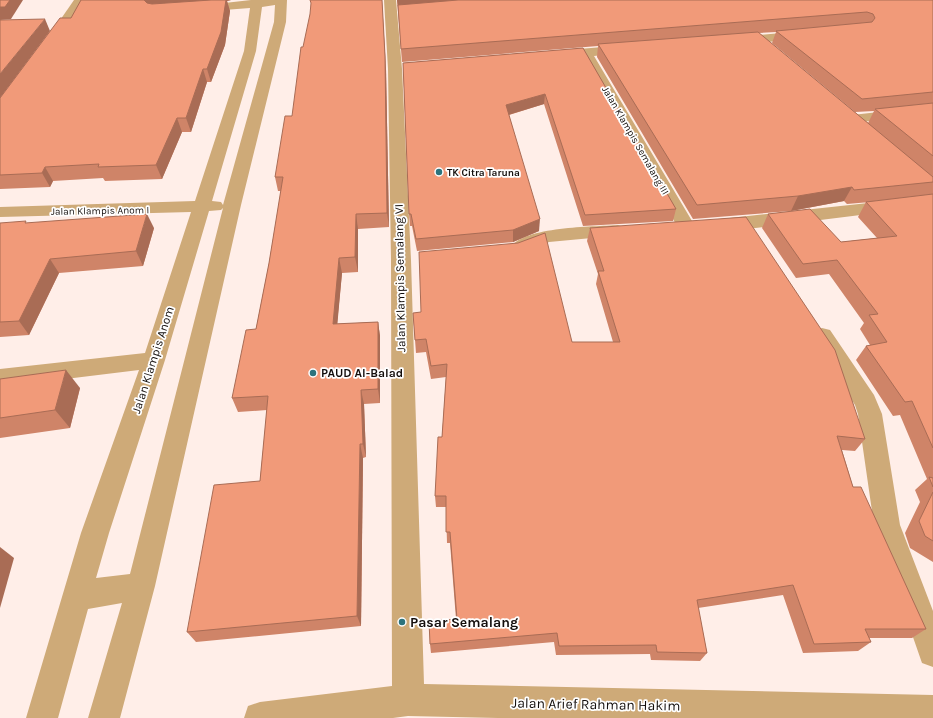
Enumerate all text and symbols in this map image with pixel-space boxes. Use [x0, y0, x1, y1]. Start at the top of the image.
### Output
street label: Jalan Klampis Semalang III [599, 84, 671, 197]
marker: TK Citra Taruna [434, 167, 444, 177]
place label: TK Citra Taruna [447, 167, 520, 179]
street label: Jalan Klampis Anom I [51, 204, 149, 218]
street label: Jalan Klampis Semalang VI [392, 204, 408, 352]
street label: Jalan Klampis Anom [129, 305, 177, 415]
place label: PAUD Al-Balad [321, 366, 403, 380]
marker: PAUD Al-Balad [308, 368, 318, 378]
place label: Pasar Semalang [410, 614, 518, 631]
marker: Pasar Semalang [397, 617, 407, 627]
street label: Jalan Arief Rahman Hakim [511, 695, 681, 714]

